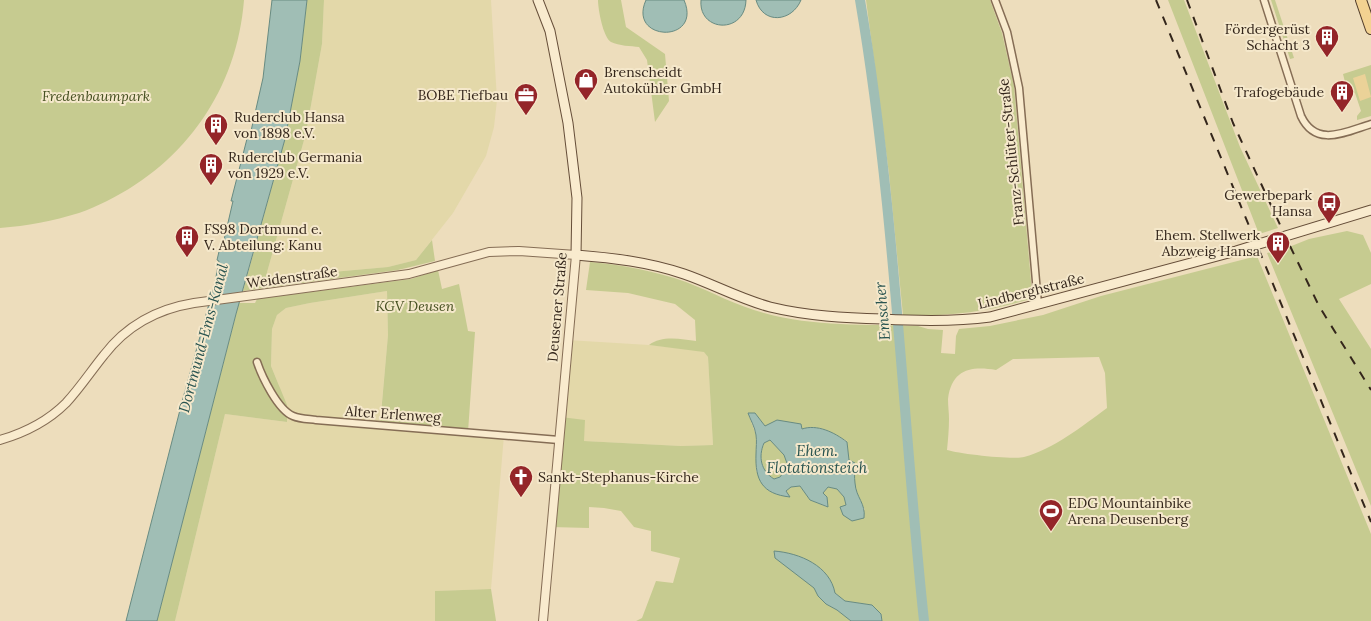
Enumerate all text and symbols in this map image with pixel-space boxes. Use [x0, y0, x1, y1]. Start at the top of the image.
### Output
place label: Fördergerüst Schacht 3 [1225, 20, 1311, 54]
building icon: Fördergerüst Schacht 3 [1314, 24, 1340, 58]
place label: Brenscheidt Autokühler GmbH [603, 63, 722, 97]
shop icon: Brenscheidt Autokühler GmbH [573, 67, 599, 101]
street label: Franz-Schlüter-Straße [994, 77, 1028, 227]
building icon: Trafogebäude [1329, 79, 1355, 113]
office icon: BOBE Tiefbau [513, 82, 539, 116]
place label: Trafogebäude [1234, 83, 1324, 101]
place label: BOBE Tiefbau [418, 86, 508, 104]
park label: Fredenbaumpark [42, 87, 150, 105]
place label: Ruderclub Hansa von 1898 e.V. [234, 108, 345, 142]
building icon: Ruderclub Hansa von 1898 e.V. [203, 112, 229, 146]
place label: Ruderclub Germania von 1929 e.V. [228, 148, 362, 182]
building icon: Ruderclub Germania von 1929 e.V. [198, 152, 224, 186]
place label: Gewerbepark Hansa [1224, 186, 1312, 220]
bus stop icon: Gewerbepark Hansa [1316, 190, 1342, 224]
place label: FS98 Dortmund e. V. Abteilung: Kanu [203, 220, 322, 254]
building icon: FS98 Dortmund e. V. Abteilung: Kanu [174, 224, 200, 258]
place label: Ehem. Stellwerk Abzweig Hansa [1155, 226, 1260, 260]
building icon: Ehem. Stellwerk Abzweig Hansa [1265, 230, 1291, 264]
street label: Deusener Straße [543, 251, 571, 363]
water label: Dortmund-Ems-Kanal [174, 261, 232, 414]
street label: Weidenstraße [245, 262, 339, 292]
street label: Lindberghstraße [976, 269, 1087, 313]
water label: Emscher [870, 281, 894, 341]
park label: KGV Deusen [376, 297, 455, 315]
street label: Alter Erlenweg [343, 402, 442, 426]
water label: Ehem. Flotationsteich [767, 441, 868, 477]
church icon: Sankt-Stephanus-Kirche [508, 464, 534, 498]
place label: Sankt-Stephanus-Kirche [538, 468, 699, 486]
place label: EDG Mountainbike Arena Deusenberg [1067, 494, 1192, 528]
sports icon: EDG Mountainbike Arena Deusenberg [1038, 498, 1064, 532]

